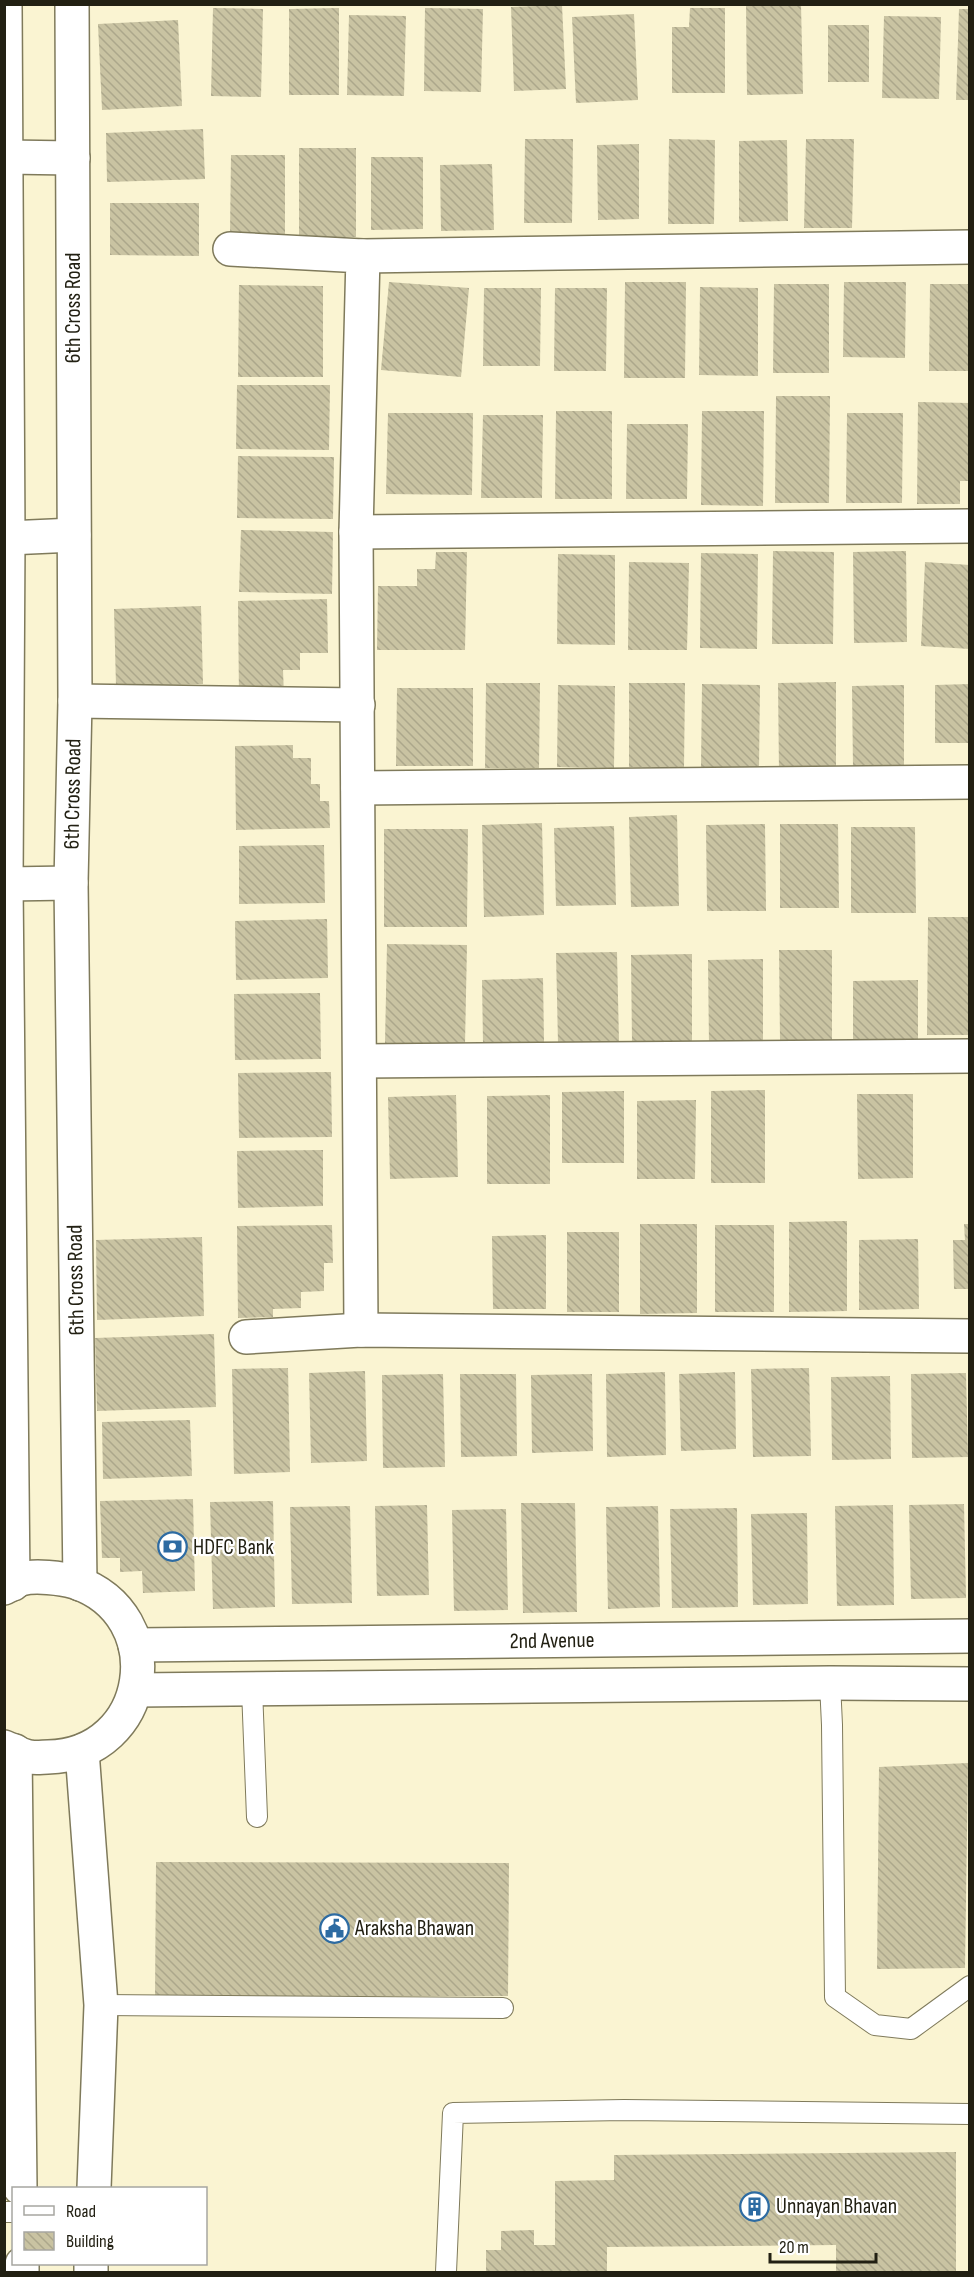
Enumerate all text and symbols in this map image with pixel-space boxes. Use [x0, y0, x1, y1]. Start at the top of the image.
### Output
street label: 6th Cross Road [60, 253, 87, 363]
street label: 6th Cross Road [59, 738, 87, 850]
street label: 6th Cross Road [62, 1224, 90, 1336]
bank icon: HDFC Bank [156, 1531, 188, 1563]
place label: HDFC Bank [193, 1534, 274, 1561]
street label: 2nd Avenue [509, 1627, 595, 1655]
public building icon: Araksha Bhawan [318, 1912, 350, 1944]
place label: Araksha Bhawan [354, 1915, 474, 1942]
legend [12, 2187, 207, 2265]
building icon: Unnayan Bhavan [739, 2190, 771, 2222]
place label: Unnayan Bhavan [776, 2193, 897, 2220]
text: Road [66, 2201, 96, 2222]
scale bar [770, 2226, 876, 2264]
text: Building [66, 2231, 114, 2252]
text: 20 m [779, 2237, 809, 2258]

